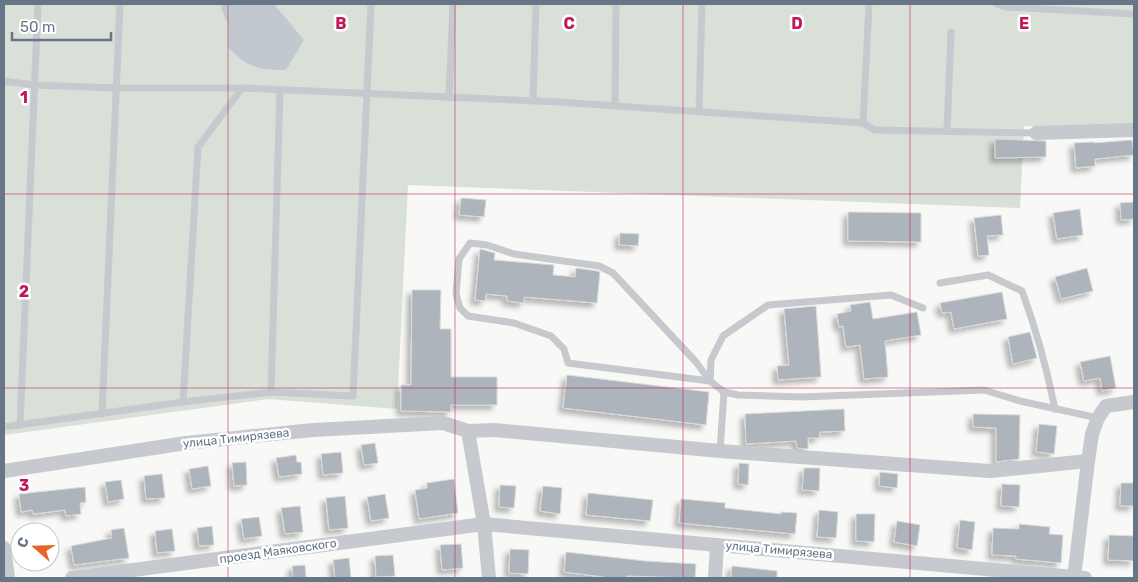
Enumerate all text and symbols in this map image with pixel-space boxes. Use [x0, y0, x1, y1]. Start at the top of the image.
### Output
scale bar [12, 10, 111, 42]
text: B [335, 14, 347, 33]
text: C [563, 14, 575, 33]
text: D [791, 14, 803, 33]
text: E [1019, 14, 1029, 33]
text: 50 m [20, 18, 55, 36]
text: 1 [20, 88, 28, 107]
text: 2 [19, 282, 29, 301]
street label: улица Тимирязева [182, 425, 290, 451]
text: 3 [19, 476, 29, 495]
north arrow [10, 522, 60, 572]
text: С [14, 535, 33, 550]
street label: проезд Маяковского [219, 536, 338, 566]
street label: улица Тимирязева [725, 538, 833, 562]

